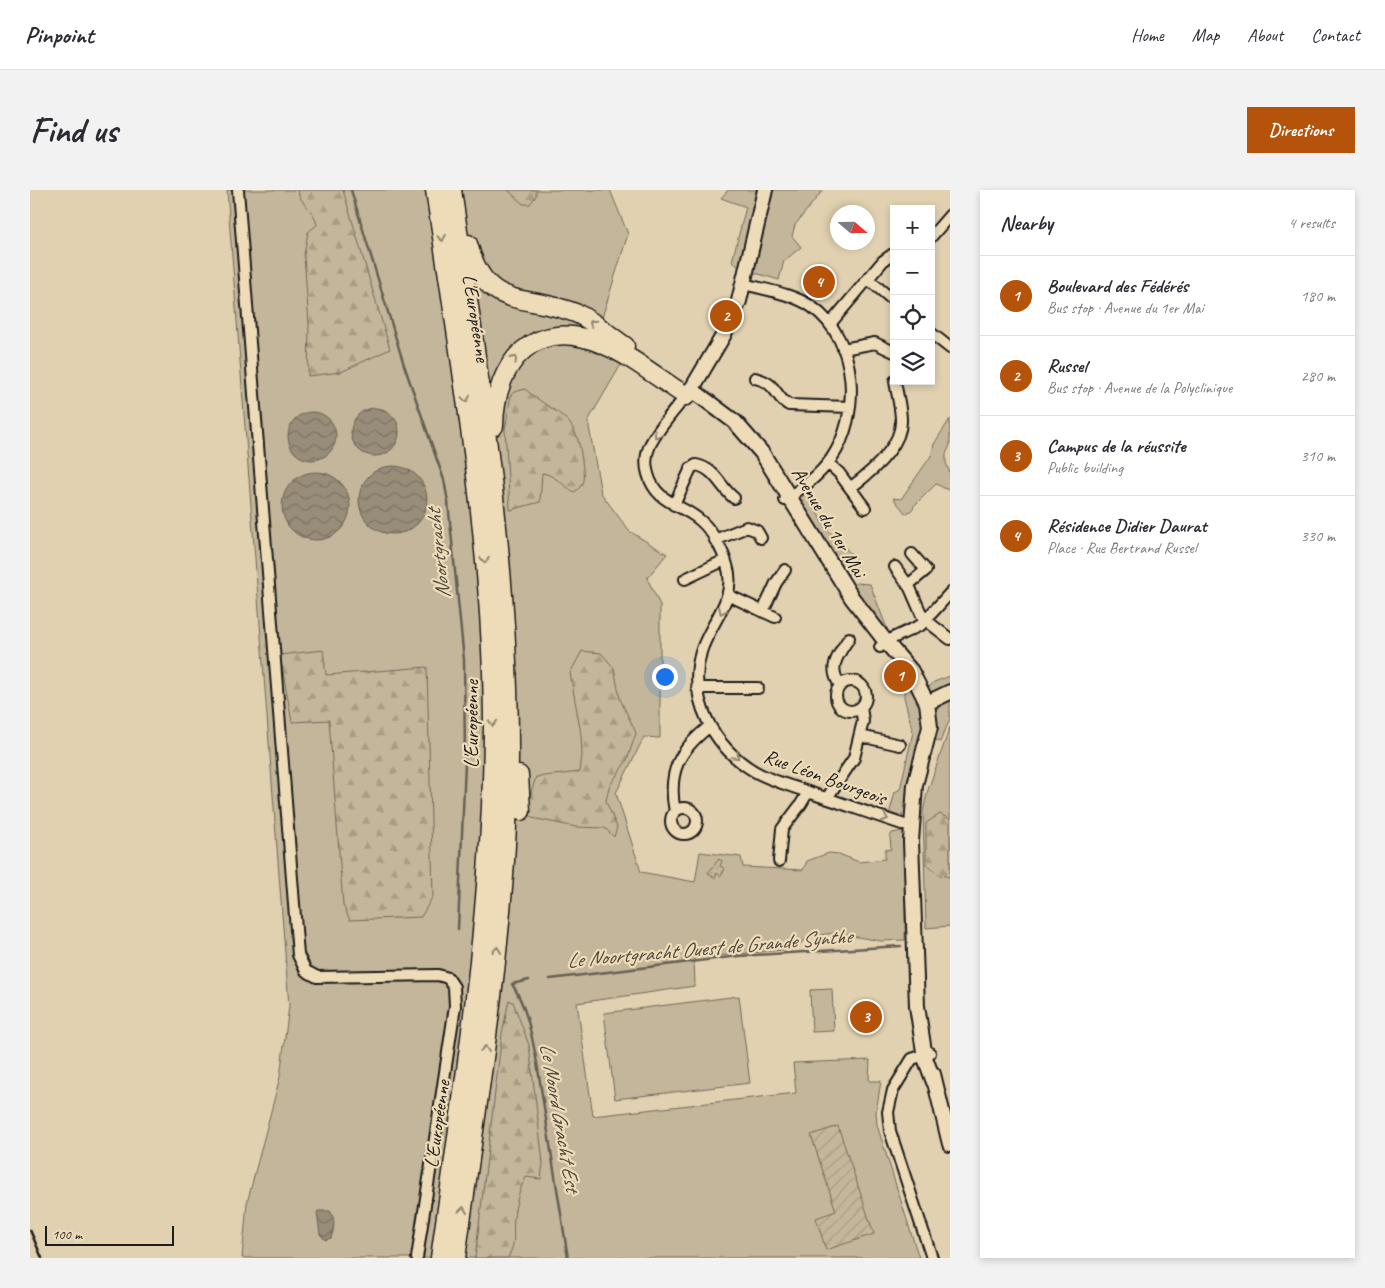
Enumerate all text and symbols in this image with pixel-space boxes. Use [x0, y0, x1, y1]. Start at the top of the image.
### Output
text: Pinpoint [25, 20, 94, 50]
text: Home [1131, 24, 1164, 46]
text: Map [1192, 24, 1219, 46]
text: About [1247, 24, 1283, 46]
text: Contact [1311, 24, 1360, 46]
button: Directions [1247, 107, 1355, 153]
text: Find us [30, 108, 117, 153]
north arrow [830, 205, 875, 250]
map controls [890, 205, 935, 385]
button: + [890, 205, 935, 250]
text: Nearby [1000, 210, 1053, 236]
text: 4 results [1288, 213, 1335, 233]
one-way arrow [436, 235, 447, 243]
button: − [890, 250, 935, 295]
pin: 4 [803, 263, 835, 301]
street label: L'Européenne [457, 273, 495, 365]
text: Boulevard des Fédérés [1047, 274, 1188, 298]
text: 1 [1012, 286, 1020, 306]
text: 180 m [1301, 286, 1335, 306]
button: locate [890, 295, 935, 340]
pin: 2 [710, 297, 742, 335]
text: Bus stop · Avenue du 1er Mai [1047, 298, 1203, 318]
one-way arrow [588, 320, 598, 329]
button: layers [890, 340, 935, 385]
text: Russel [1047, 354, 1087, 378]
one-way arrow [509, 356, 518, 365]
text: 2 [1012, 366, 1020, 386]
text: 280 m [1301, 366, 1335, 386]
text: Bus stop · Avenue de la Polyclinique [1047, 378, 1232, 398]
one-way arrow [460, 395, 471, 403]
one-way arrow [654, 429, 663, 439]
text: Campus de la réussite [1047, 434, 1186, 458]
text: 3 [1012, 446, 1020, 466]
text: 310 m [1301, 446, 1335, 466]
text: Public building [1047, 458, 1123, 478]
street label: Avenue du 1er Mai [786, 462, 873, 584]
water label: Noortgracht [420, 504, 456, 600]
text: Résidence Didier Daurat [1047, 514, 1207, 538]
text: 4 [1012, 526, 1020, 546]
text: 330 m [1301, 526, 1335, 546]
text: Place · Rue Bertrand Russel [1047, 538, 1197, 558]
one-way arrow [479, 557, 490, 565]
one-way arrow [718, 606, 728, 615]
pin: 1 [884, 657, 916, 695]
your location [652, 664, 678, 690]
street label: L'Européenne [459, 678, 484, 768]
one-way arrow [487, 719, 498, 727]
street label: Rue Léon Bourgeois [761, 743, 891, 811]
one-way arrow [730, 750, 739, 759]
one-way arrow [880, 813, 888, 823]
water label: Le Noortgracht Ouest de Grande Synthe [566, 922, 855, 973]
one-way arrow [491, 945, 502, 953]
pin: 3 [850, 998, 882, 1036]
water label: Le Noord Gracht Est [534, 1041, 587, 1197]
one-way arrow [479, 1044, 489, 1053]
street label: L'Européenne [418, 1077, 456, 1169]
one-way arrow [457, 1205, 468, 1213]
scale bar [45, 1223, 174, 1246]
text: 100 m [52, 1226, 82, 1243]

